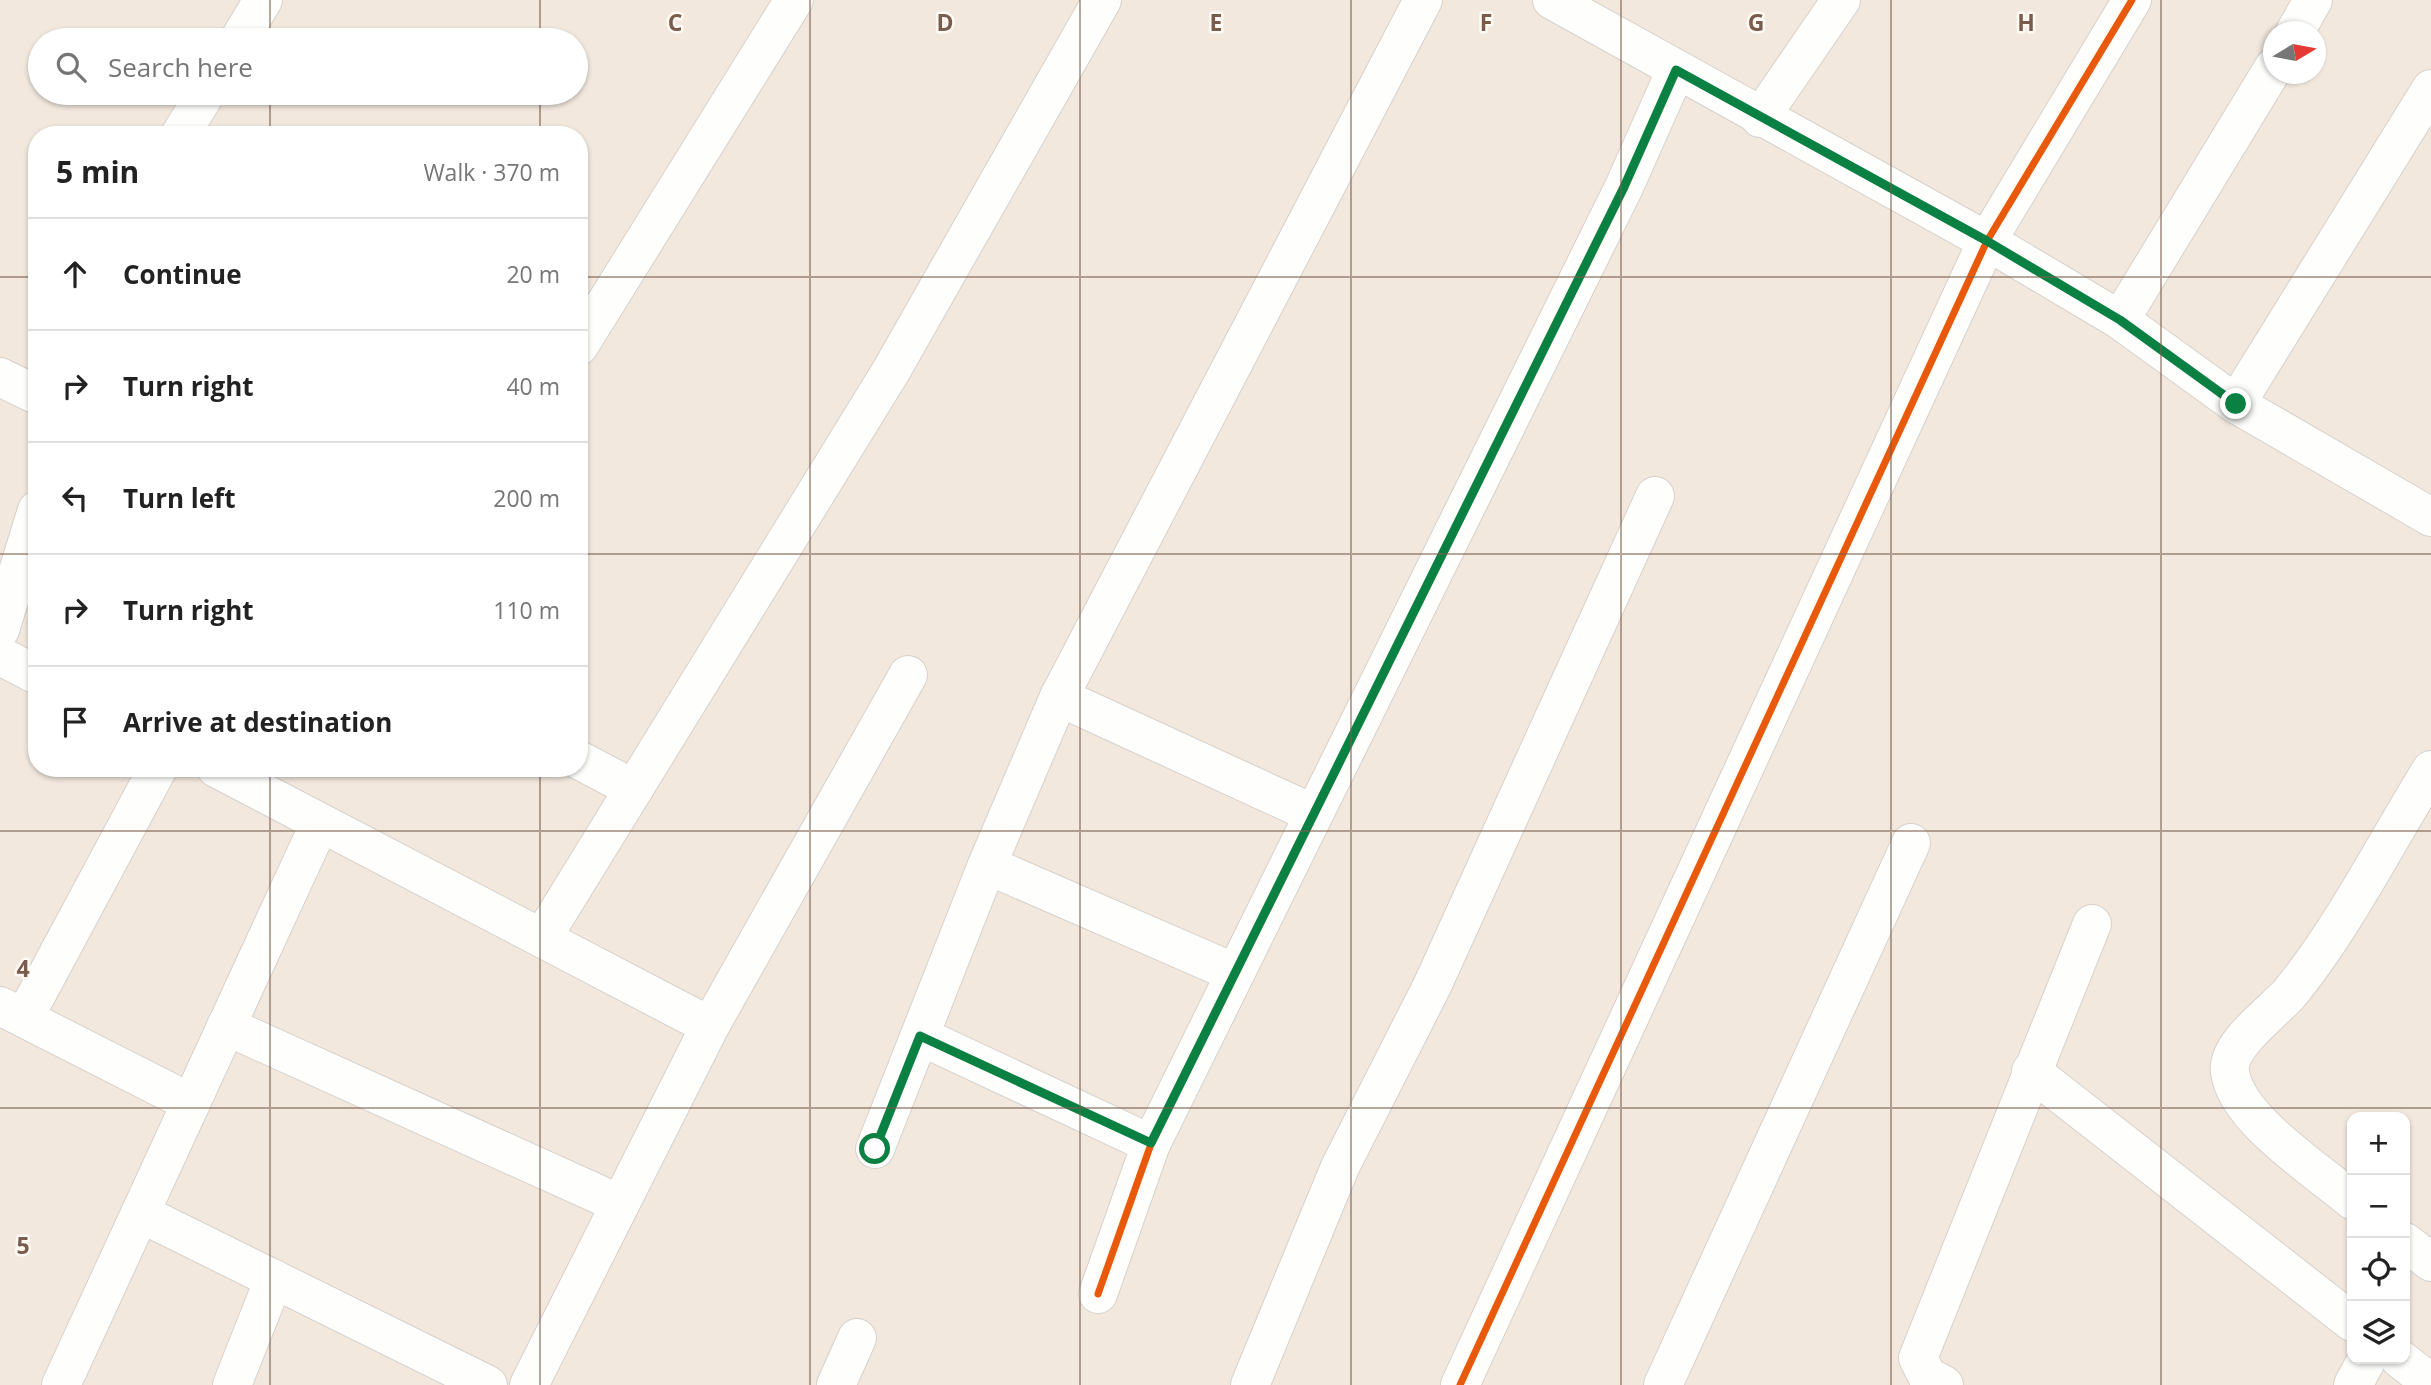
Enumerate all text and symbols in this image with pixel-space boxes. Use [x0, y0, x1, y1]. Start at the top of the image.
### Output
text: C [668, 6, 682, 38]
text: D [936, 6, 954, 38]
text: E [1210, 6, 1222, 38]
text: F [1480, 6, 1492, 38]
text: G [1748, 6, 1764, 38]
text: H [2017, 6, 2035, 38]
north arrow [2263, 21, 2326, 84]
search box [28, 28, 588, 105]
icon: search [52, 48, 90, 86]
text: Search here [108, 49, 253, 85]
text: 5 min [56, 151, 139, 192]
text: Walk · 370 m [423, 156, 560, 188]
icon: ahead [56, 255, 94, 293]
text: Continue [123, 256, 242, 292]
text: 20 m [506, 258, 560, 290]
icon: right [56, 367, 94, 405]
text: Turn right [123, 368, 254, 404]
text: 40 m [506, 370, 560, 402]
route end [2220, 388, 2251, 419]
icon: left [56, 479, 94, 517]
text: Turn left [123, 480, 235, 516]
text: 200 m [493, 482, 560, 514]
icon: right [56, 591, 94, 629]
text: Turn right [123, 592, 254, 628]
text: 110 m [493, 594, 560, 626]
icon: arrive [56, 703, 94, 741]
text: Arrive at destination [123, 704, 392, 740]
text: 4 [16, 952, 30, 984]
map controls [2347, 1112, 2410, 1364]
button: + [2347, 1112, 2410, 1175]
route start [859, 1133, 890, 1164]
button: − [2347, 1175, 2410, 1238]
text: 5 [16, 1229, 30, 1261]
button: locate [2347, 1238, 2410, 1301]
button: layers [2347, 1301, 2410, 1364]

